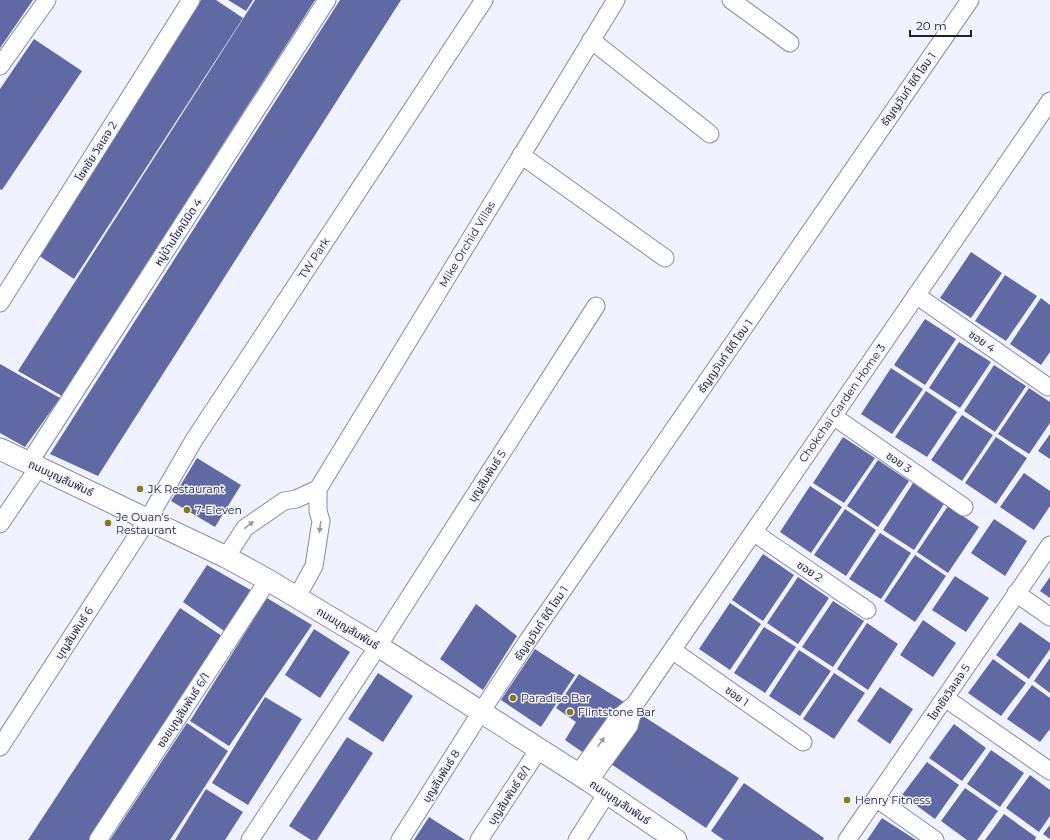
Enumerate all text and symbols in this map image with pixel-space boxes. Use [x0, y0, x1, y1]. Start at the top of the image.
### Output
scale bar [910, 12, 971, 38]
text: 20 m [916, 18, 947, 33]
street label: ธัญญวันท์ ซิตี โฮม 1 [877, 49, 939, 129]
street label: โชคชัย วิลเลจ 2 [72, 119, 120, 183]
street label: หมู่บ้านโชคนิมิต 4 [151, 195, 205, 268]
street label: Mike Orchid Villas [436, 198, 499, 290]
street label: TW Park [295, 234, 333, 281]
street label: ธัญญวันท์ ซิตี โฮม 1 [694, 316, 756, 396]
street label: ซอย 4 [966, 327, 999, 356]
street label: Chokchai Garden Home 3 [796, 341, 888, 465]
street label: บุญสัมพันธ์ 5 [465, 447, 509, 505]
street label: ซอย 3 [883, 448, 915, 476]
street label: ถนนบุญสัมพันธ์ [26, 457, 96, 499]
place label: JK Restaurant [147, 482, 225, 496]
marker: JK Restaurant [135, 484, 145, 494]
place label: 7-Eleven [195, 503, 242, 517]
marker: 7-Eleven [182, 505, 192, 515]
place label: Je Ouan’s Restaurant [115, 510, 177, 537]
marker: Je Ouan’s Restaurant [103, 518, 113, 528]
one-way arrow [243, 521, 254, 530]
one-way arrow [317, 521, 323, 533]
street label: ซอย 2 [794, 557, 826, 585]
street label: ธัญญวันท์ ซิตี โฮม 1 [511, 583, 571, 663]
street label: บุญสัมพันธ์ 6 [52, 604, 96, 662]
street label: ถนนบุญสัมพันธ์ [314, 604, 382, 652]
street label: โชคชัยวิลเลจ 5 [925, 661, 973, 723]
street label: ซอยบุญสัมพันธ์ 6/1 [154, 670, 212, 750]
street label: ซอย 1 [722, 683, 752, 709]
place label: Paradise Bar [521, 691, 590, 705]
marker: Paradise Bar [508, 693, 518, 703]
place label: Flintstone Bar [578, 705, 655, 719]
marker: Flintstone Bar [565, 707, 575, 717]
one-way arrow [597, 737, 605, 748]
street label: บุญสัมพันธ์ 8 [419, 747, 463, 805]
street label: บุญสัมพันธ์ 8/1 [485, 763, 533, 827]
street label: ถนนบุญสัมพันธ์ [587, 777, 653, 828]
place label: Henry Fitness [855, 793, 931, 807]
marker: Henry Fitness [842, 795, 852, 805]

